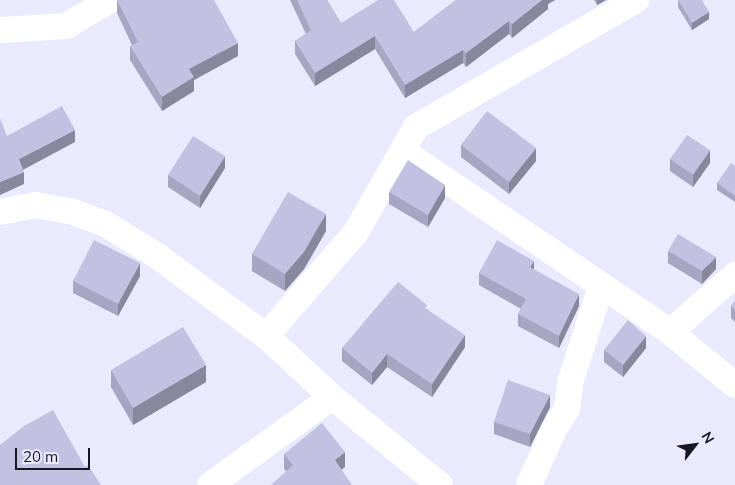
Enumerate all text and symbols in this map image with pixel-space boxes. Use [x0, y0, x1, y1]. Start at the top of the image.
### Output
north arrow [670, 420, 720, 470]
text: N [698, 428, 718, 447]
scale bar [18, 438, 92, 470]
text: 20 m [23, 447, 58, 466]

